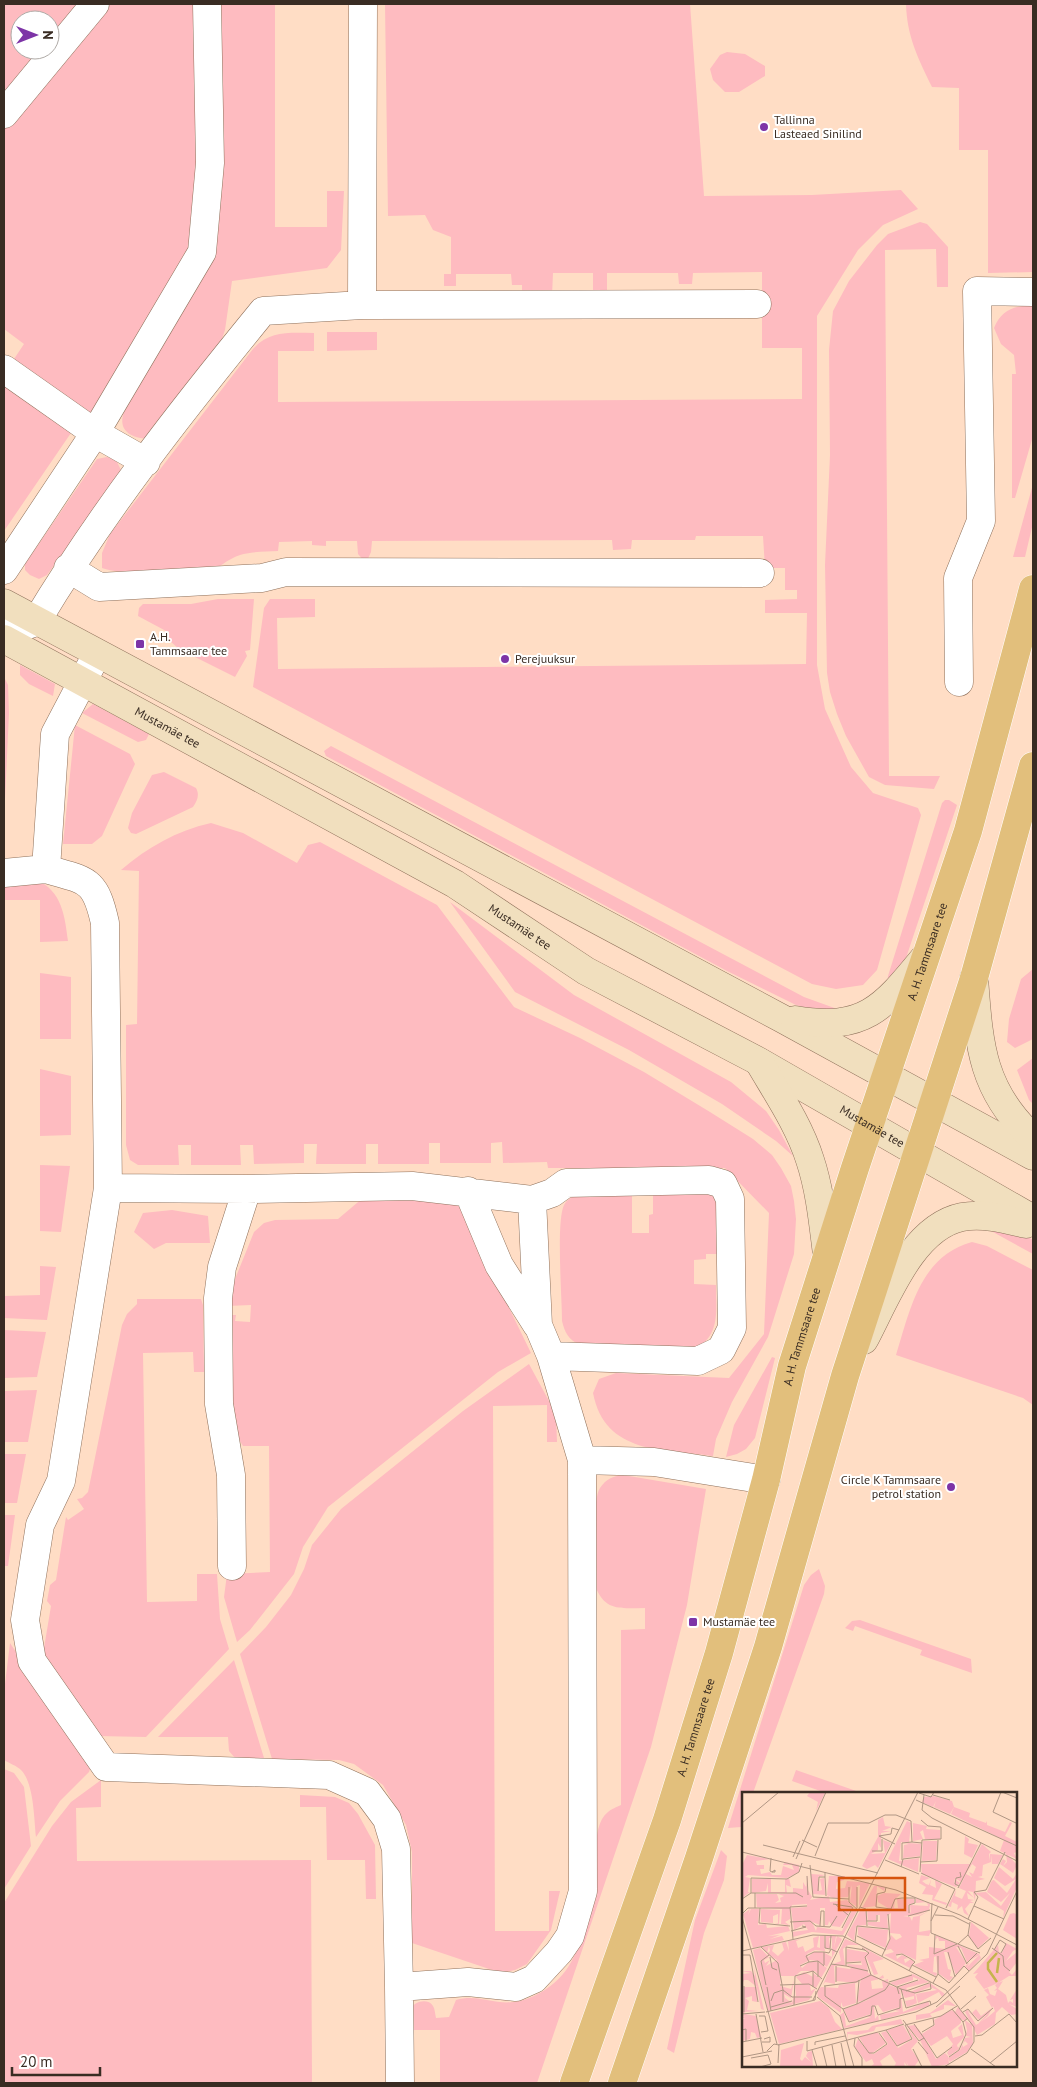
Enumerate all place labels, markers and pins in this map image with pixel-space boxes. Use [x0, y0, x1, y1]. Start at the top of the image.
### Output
place label: Tallinna Lasteaed Sinilind [774, 112, 862, 141]
marker: Tallinna Lasteaed Sinilind [758, 121, 770, 133]
place label: A.H. Tammsaare tee [150, 629, 227, 658]
marker: A.H. Tammsaare tee [134, 638, 146, 650]
place label: Perejuuksur [515, 651, 575, 666]
marker: Perejuuksur [499, 653, 511, 665]
place label: Circle K Tammsaare petrol station [841, 1472, 941, 1501]
marker: Circle K Tammsaare petrol station [945, 1481, 957, 1493]
place label: Mustamäe tee [703, 1614, 775, 1629]
marker: Mustamäe tee [687, 1616, 699, 1628]

